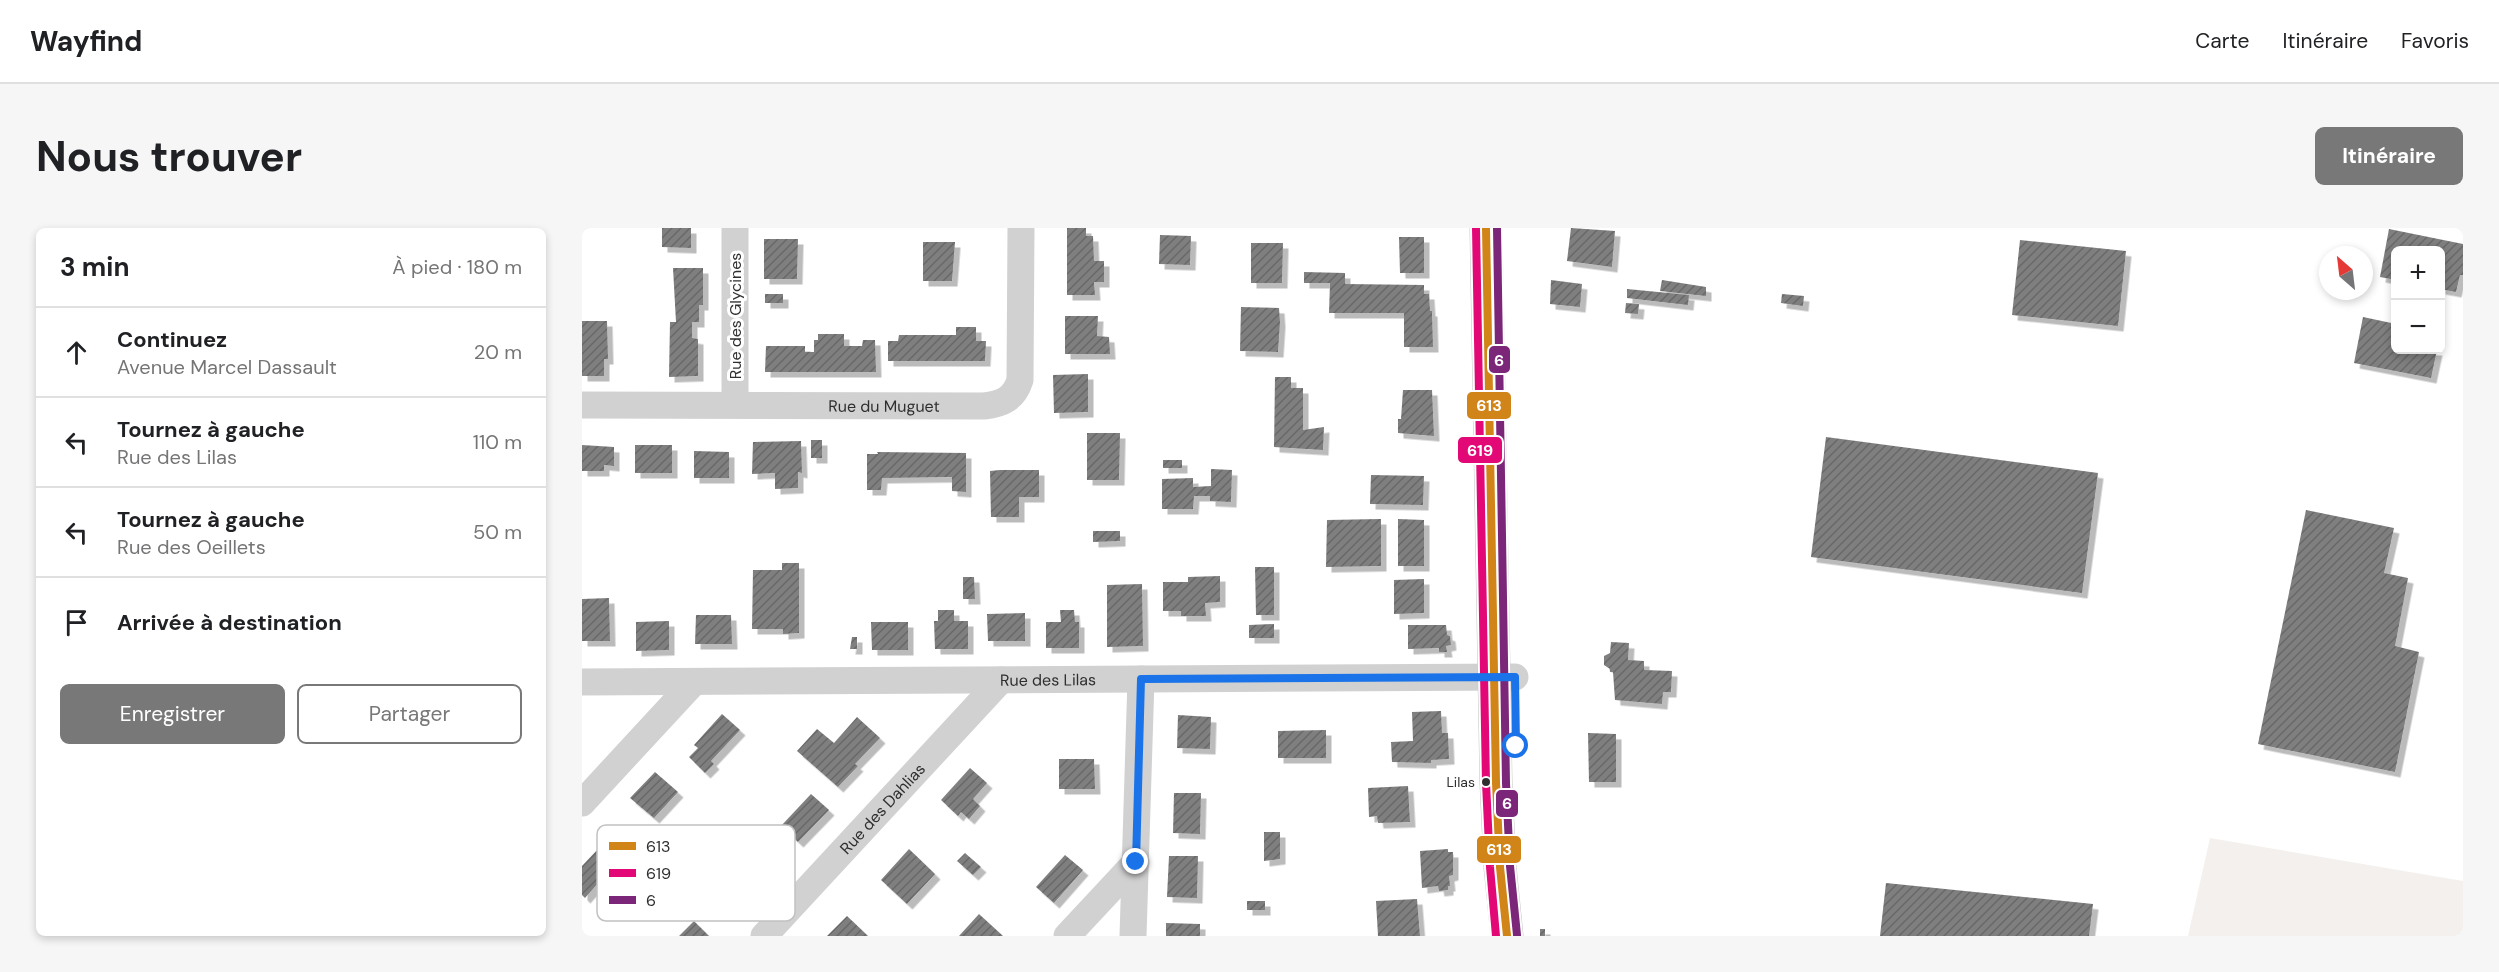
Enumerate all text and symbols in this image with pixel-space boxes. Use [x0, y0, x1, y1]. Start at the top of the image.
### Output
text: Wayfind [30, 23, 142, 60]
text: Carte [2195, 27, 2249, 55]
text: Itinéraire [2282, 27, 2368, 55]
text: Favoris [2401, 27, 2469, 55]
button: Itinéraire [2315, 127, 2463, 185]
text: Nous trouver [36, 129, 302, 184]
north arrow [2319, 246, 2373, 300]
map controls [2391, 246, 2445, 354]
button: + [2391, 246, 2445, 300]
text: 3 min [60, 250, 129, 284]
street label: Rue des Glycines [725, 253, 746, 379]
text: À pied · 180 m [392, 254, 522, 280]
button: − [2391, 300, 2445, 354]
text: Continuez [117, 325, 227, 354]
icon: ahead [60, 336, 93, 369]
text: 20 m [474, 339, 522, 365]
line badge: 6 [1488, 345, 1511, 374]
text: 6 [1494, 350, 1504, 371]
text: Avenue Marcel Dassault [117, 354, 337, 380]
line badge: 613 [1466, 391, 1512, 420]
street label: Rue du Muguet [828, 395, 940, 416]
text: 613 [1476, 395, 1502, 416]
text: Tournez à gauche [117, 415, 305, 444]
icon: left [60, 426, 93, 459]
text: 110 m [473, 429, 522, 455]
line badge: 619 [1457, 436, 1503, 464]
text: 619 [1467, 440, 1493, 461]
text: Rue des Lilas [117, 444, 237, 470]
text: Tournez à gauche [117, 505, 305, 534]
icon: left [60, 516, 93, 549]
text: 50 m [473, 519, 522, 545]
text: Rue des Oeillets [117, 534, 266, 560]
icon: arrive [60, 606, 93, 639]
text: Arrivée à destination [117, 608, 342, 637]
street label: Rue des Lilas [1000, 669, 1096, 690]
button: Enregistrer [60, 684, 285, 744]
button: Partager [297, 684, 522, 744]
route start [1502, 732, 1528, 758]
street label: Rue des Dahlias [835, 758, 930, 858]
place label: Lilas [1446, 773, 1475, 791]
marker: Lilas [1480, 776, 1492, 788]
line badge: 6 [1495, 789, 1519, 818]
text: 6 [1502, 793, 1512, 814]
legend [597, 825, 795, 921]
line badge: 613 [1476, 835, 1522, 864]
text: 613 [646, 836, 671, 857]
text: 613 [1486, 839, 1512, 860]
route end [1122, 848, 1148, 874]
text: 619 [646, 863, 671, 884]
text: 6 [646, 890, 656, 911]

